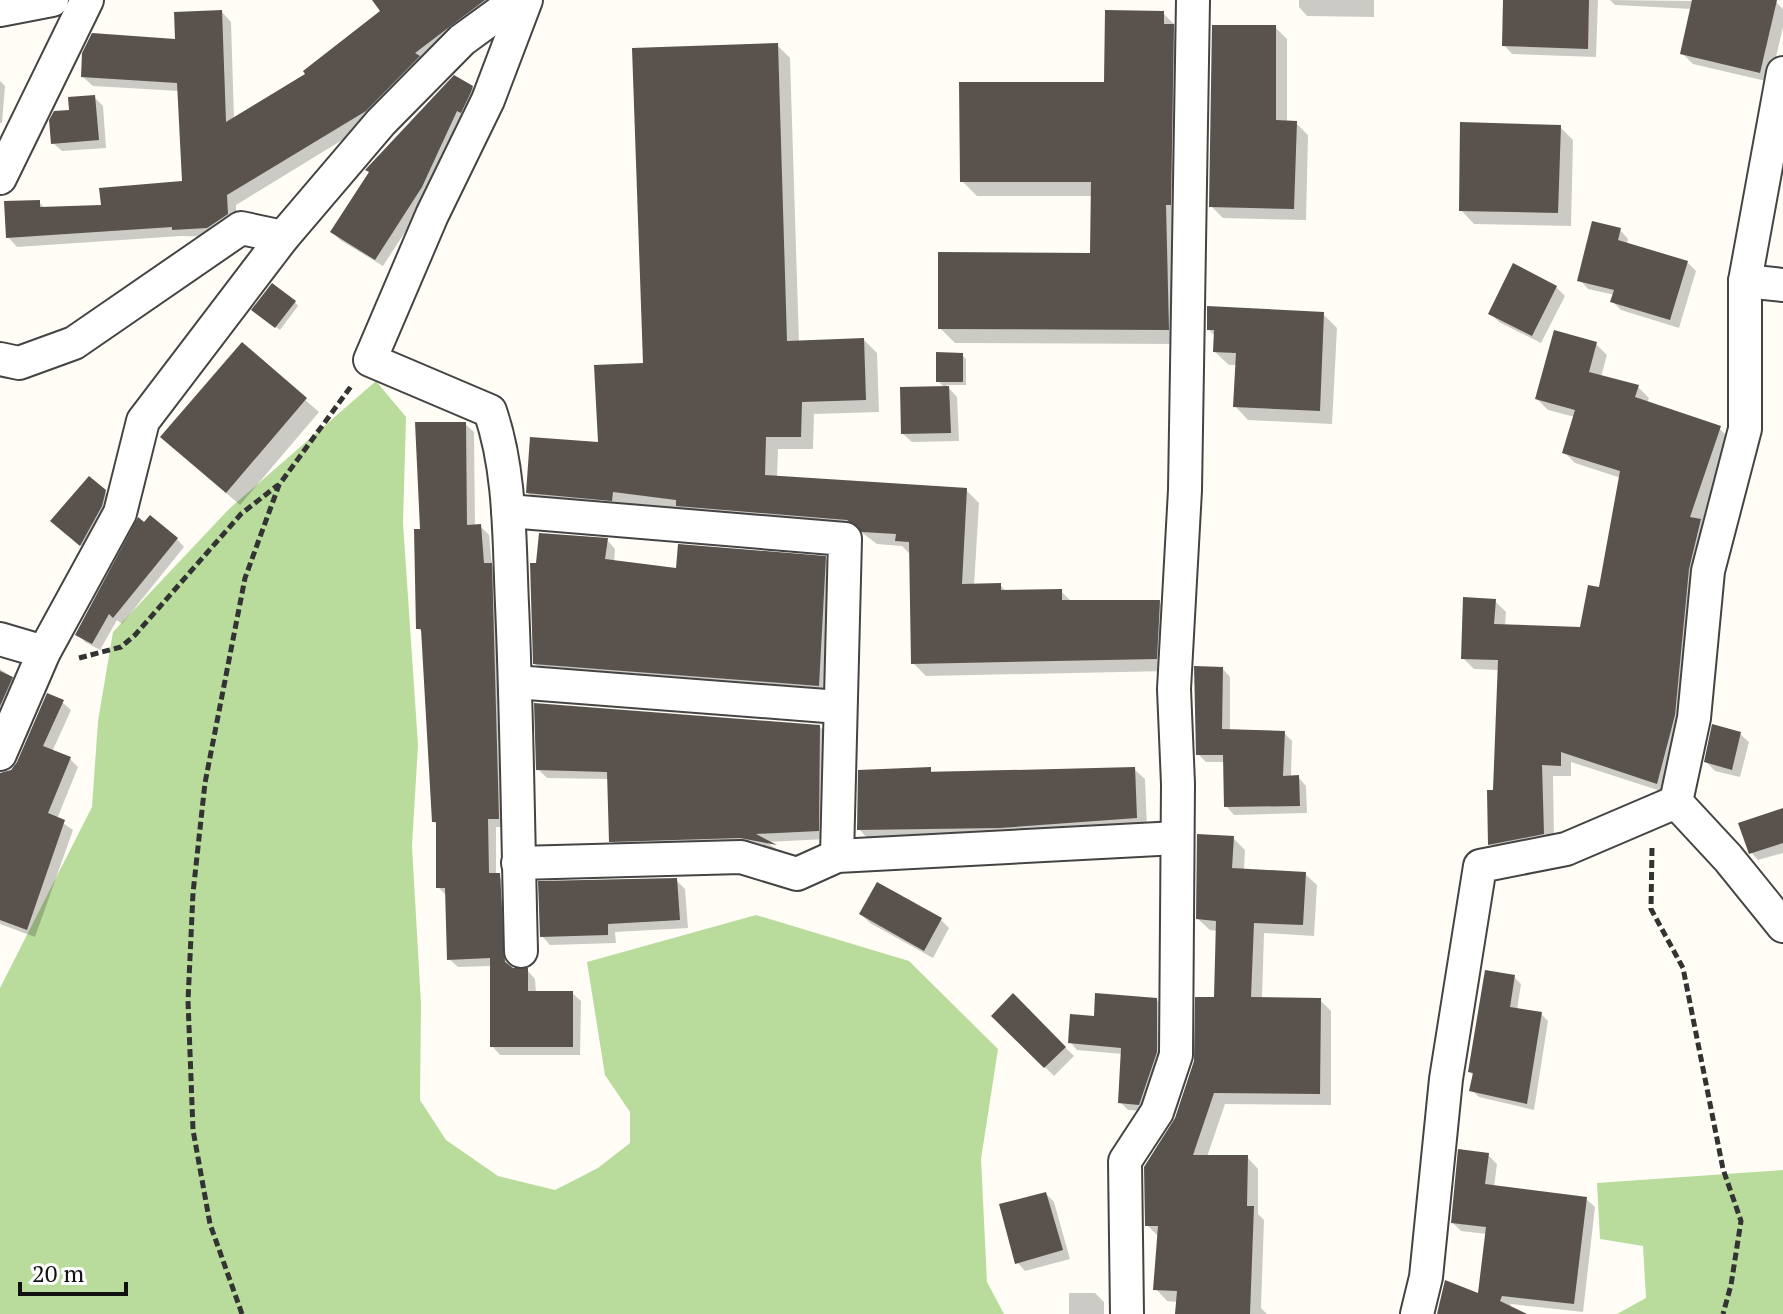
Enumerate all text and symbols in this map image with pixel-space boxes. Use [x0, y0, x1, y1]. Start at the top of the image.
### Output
scale bar [20, 1246, 126, 1296]
text: 20 m [32, 1257, 84, 1289]

